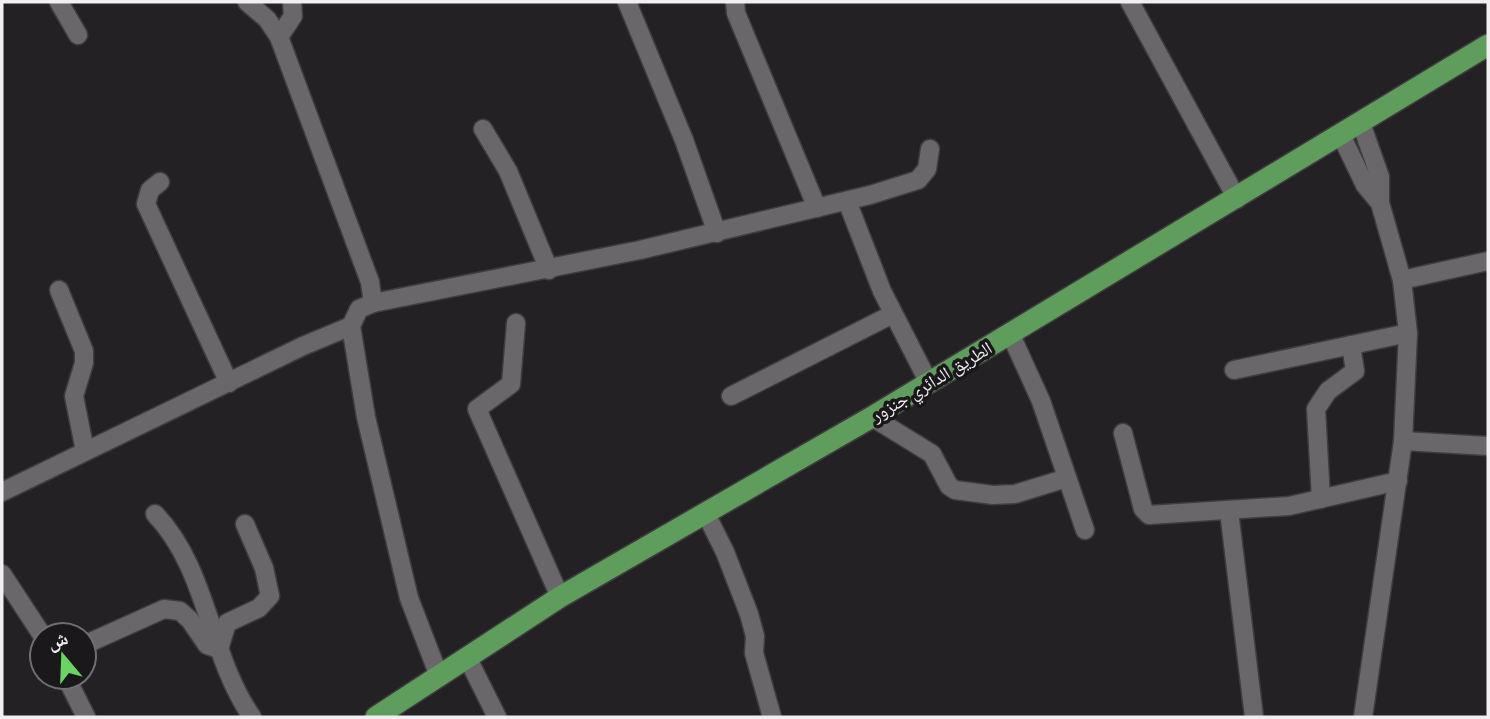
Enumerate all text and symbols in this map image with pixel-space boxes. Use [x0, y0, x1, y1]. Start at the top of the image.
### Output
street label: الطريق الدائري جنزور [866, 336, 998, 430]
north arrow [28, 621, 98, 691]
text: ش [44, 625, 71, 655]

